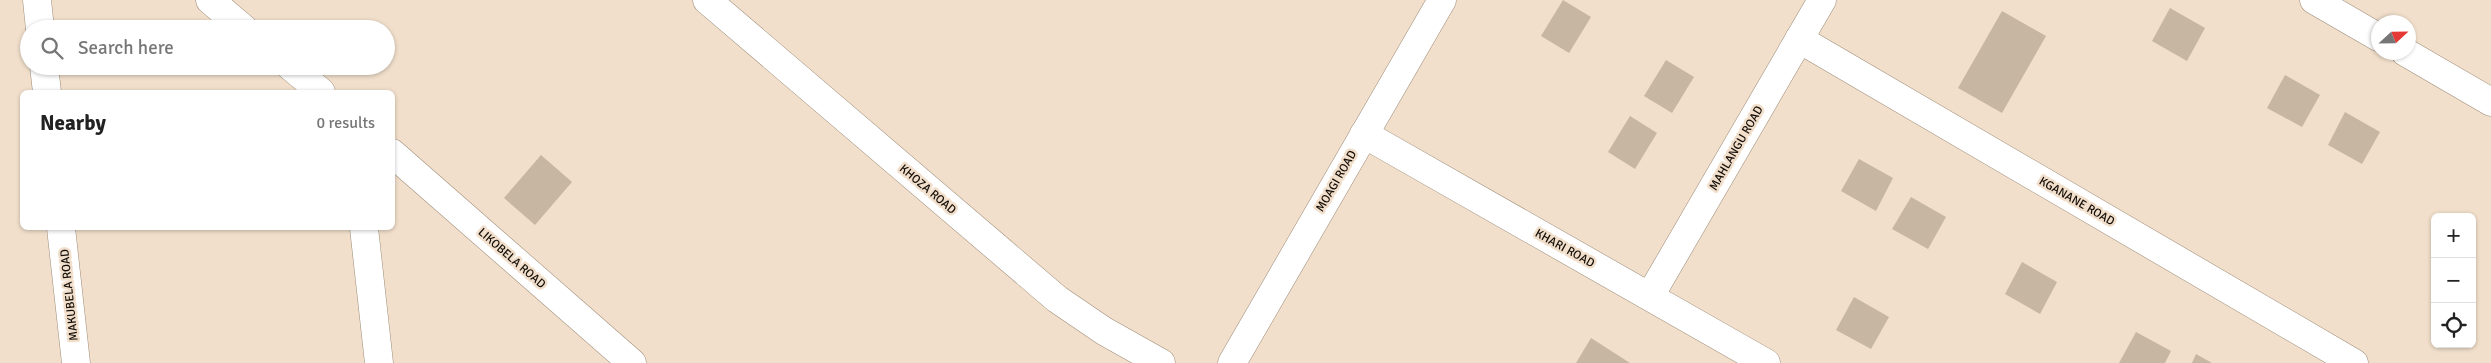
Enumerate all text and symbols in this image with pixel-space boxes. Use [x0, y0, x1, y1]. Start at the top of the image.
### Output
north arrow [2371, 15, 2416, 60]
search box [20, 20, 395, 75]
icon: search [38, 34, 66, 62]
text: Search here [78, 36, 174, 60]
street label: MAHLANGU ROAD [1706, 103, 1767, 193]
text: Nearby [40, 110, 106, 136]
text: 0 results [316, 113, 375, 133]
street label: MOAGI ROAD [1313, 148, 1360, 215]
street label: KHOZA ROAD [896, 161, 959, 218]
street label: KGANANE ROAD [2036, 174, 2118, 229]
map controls [2431, 213, 2476, 348]
button: + [2431, 213, 2476, 258]
street label: LIKOBELA ROAD [475, 225, 549, 292]
street label: KHARI ROAD [1532, 226, 1597, 271]
street label: MAKUBELA ROAD [57, 248, 82, 342]
button: − [2431, 258, 2476, 303]
button: locate [2431, 303, 2476, 348]

